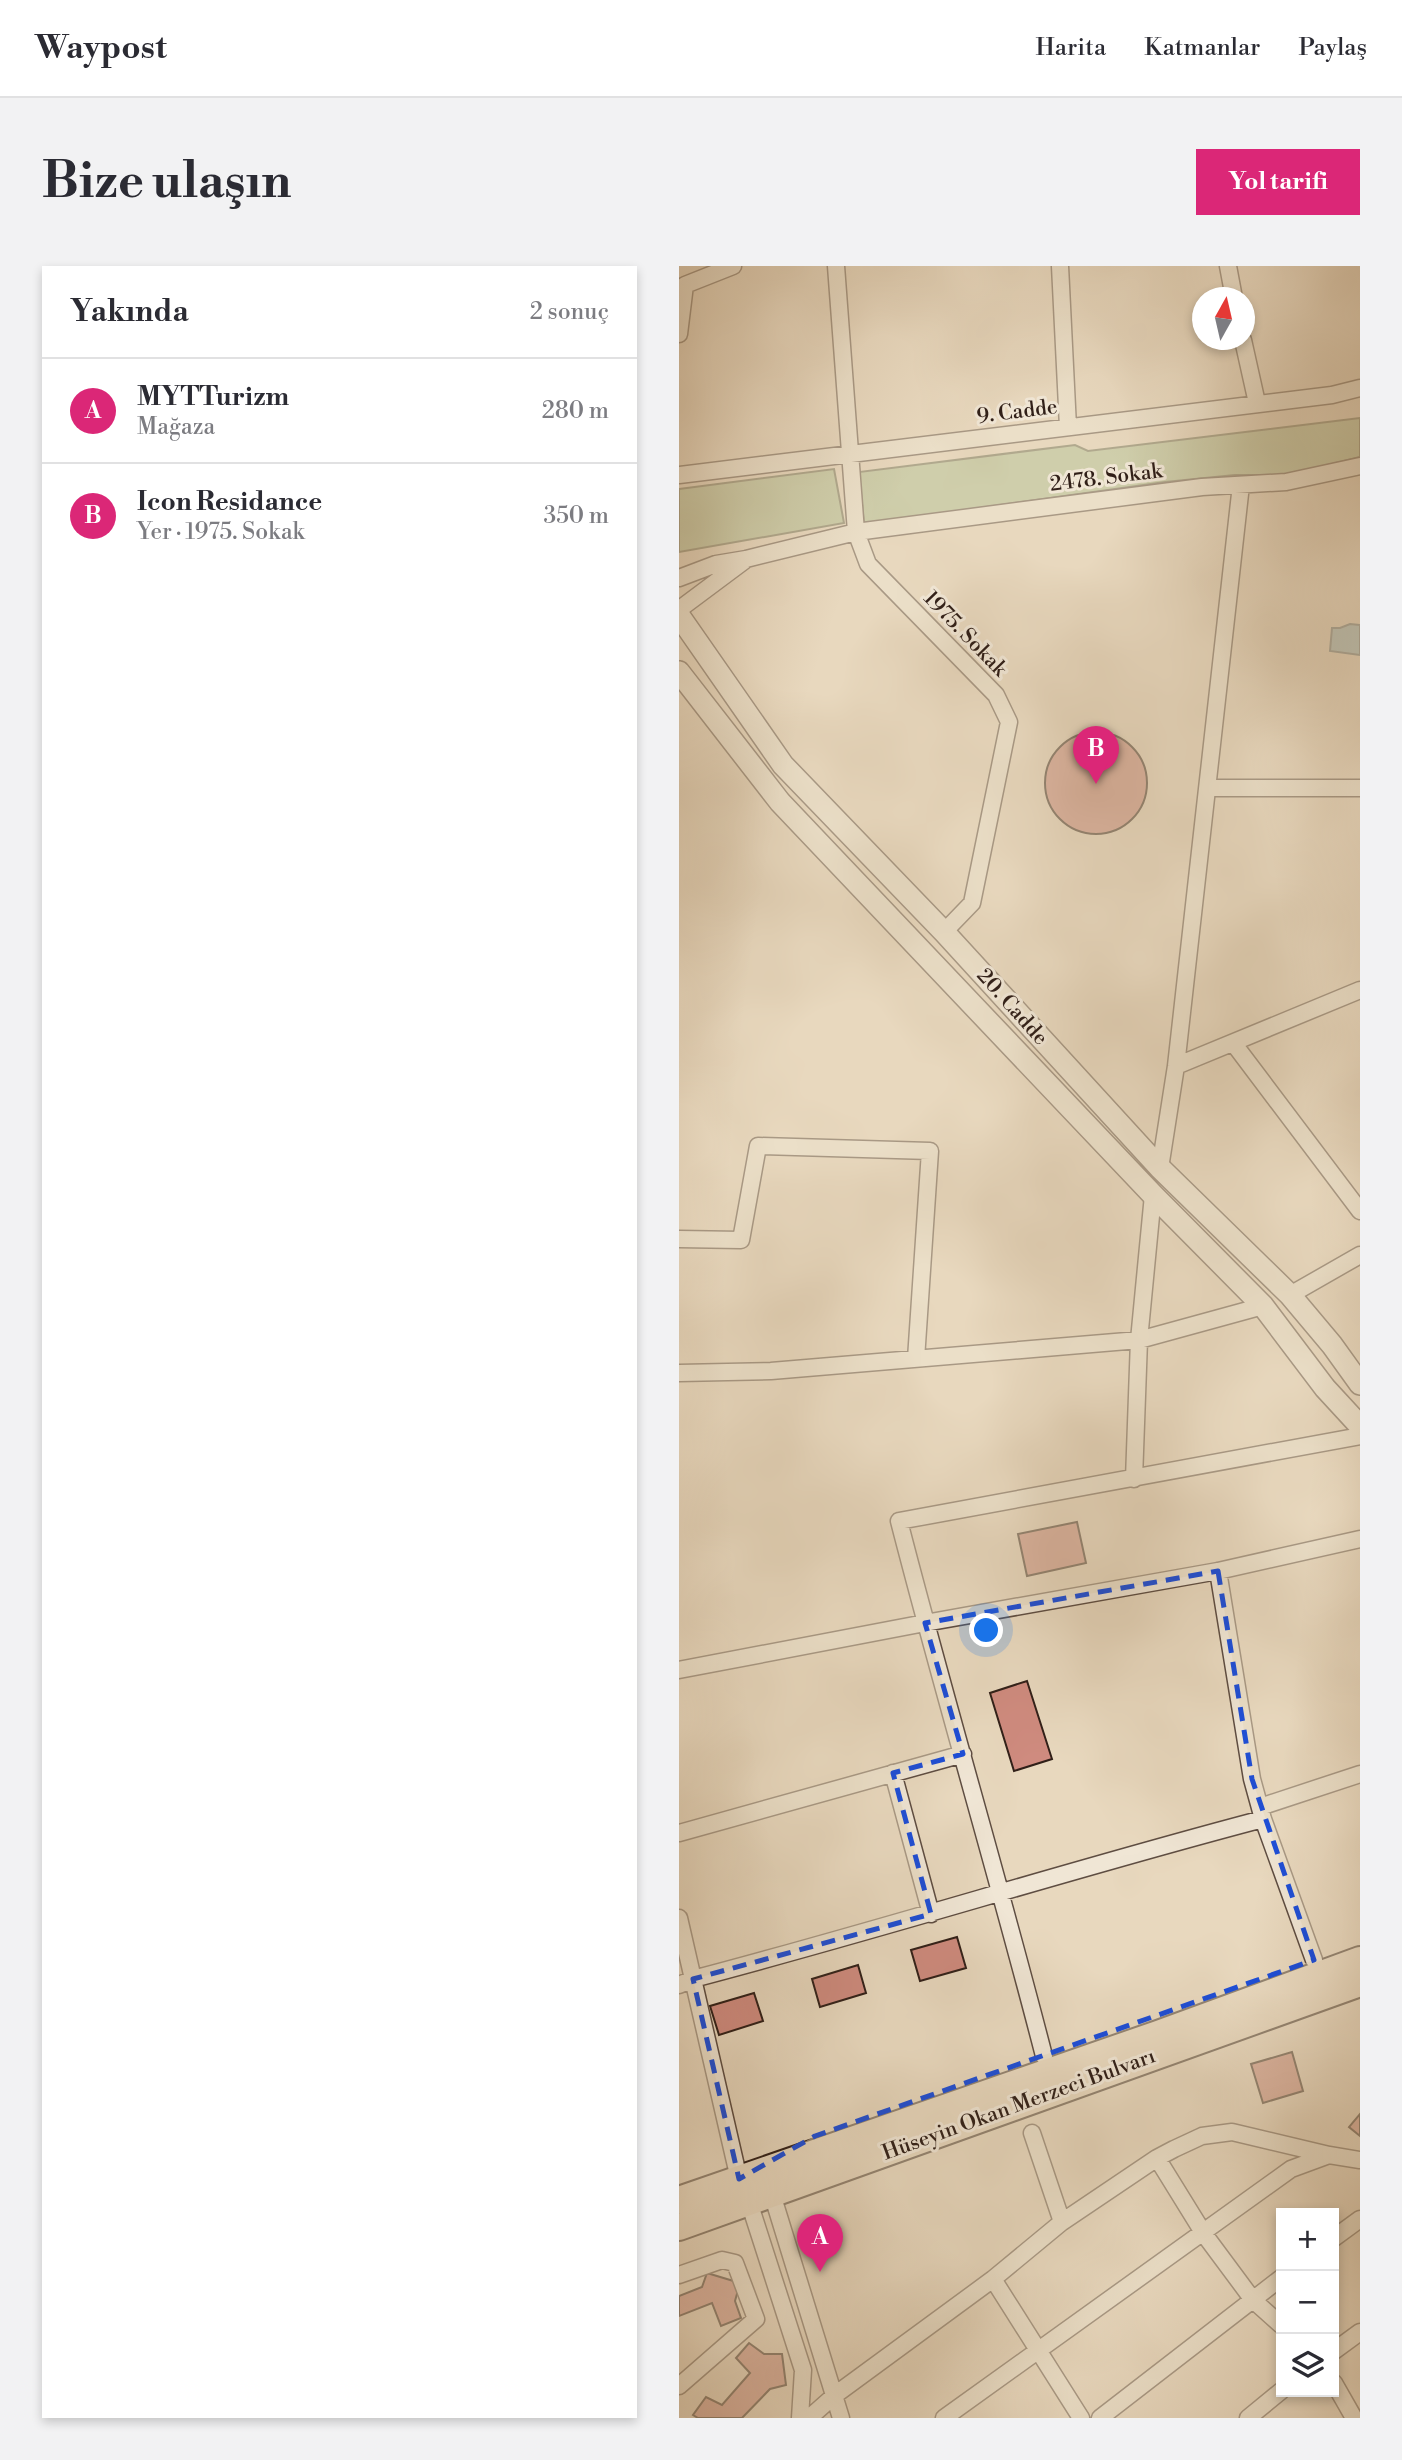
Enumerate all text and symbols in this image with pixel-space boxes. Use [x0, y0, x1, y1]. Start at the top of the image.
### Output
text: Waypost [35, 28, 167, 69]
text: Harita [1036, 33, 1106, 63]
text: Katmanlar [1144, 33, 1260, 63]
text: Paylaş [1298, 33, 1367, 63]
button: Yol tarifi [1196, 149, 1360, 215]
text: Bize ulaşın [42, 152, 291, 213]
north arrow [1192, 287, 1255, 350]
text: Yakında [70, 293, 189, 331]
text: 2 sonuç [530, 298, 609, 326]
text: MYTTurizm [137, 381, 289, 413]
street label: 9. Cadde [975, 394, 1059, 430]
text: A [85, 397, 101, 425]
text: 280 m [542, 397, 609, 425]
text: Mağaza [137, 413, 215, 441]
street label: 2478. Sokak [1048, 458, 1165, 498]
text: Icon Residance [137, 486, 322, 518]
text: B [84, 502, 102, 530]
text: 350 m [543, 502, 609, 530]
text: Yer · 1975. Sokak [137, 518, 305, 546]
street label: 1975. Sokak [918, 586, 1013, 683]
pin: B [1073, 726, 1119, 784]
street label: 20. Cadde [971, 963, 1053, 1051]
your location [969, 1613, 1003, 1647]
street label: Hüseyin Okan Merzeci Bulvarı [879, 2043, 1159, 2167]
map controls [1276, 2208, 1339, 2397]
button: + [1276, 2208, 1339, 2271]
pin: A [797, 2214, 843, 2272]
button: − [1276, 2271, 1339, 2334]
button: layers [1276, 2334, 1339, 2397]

